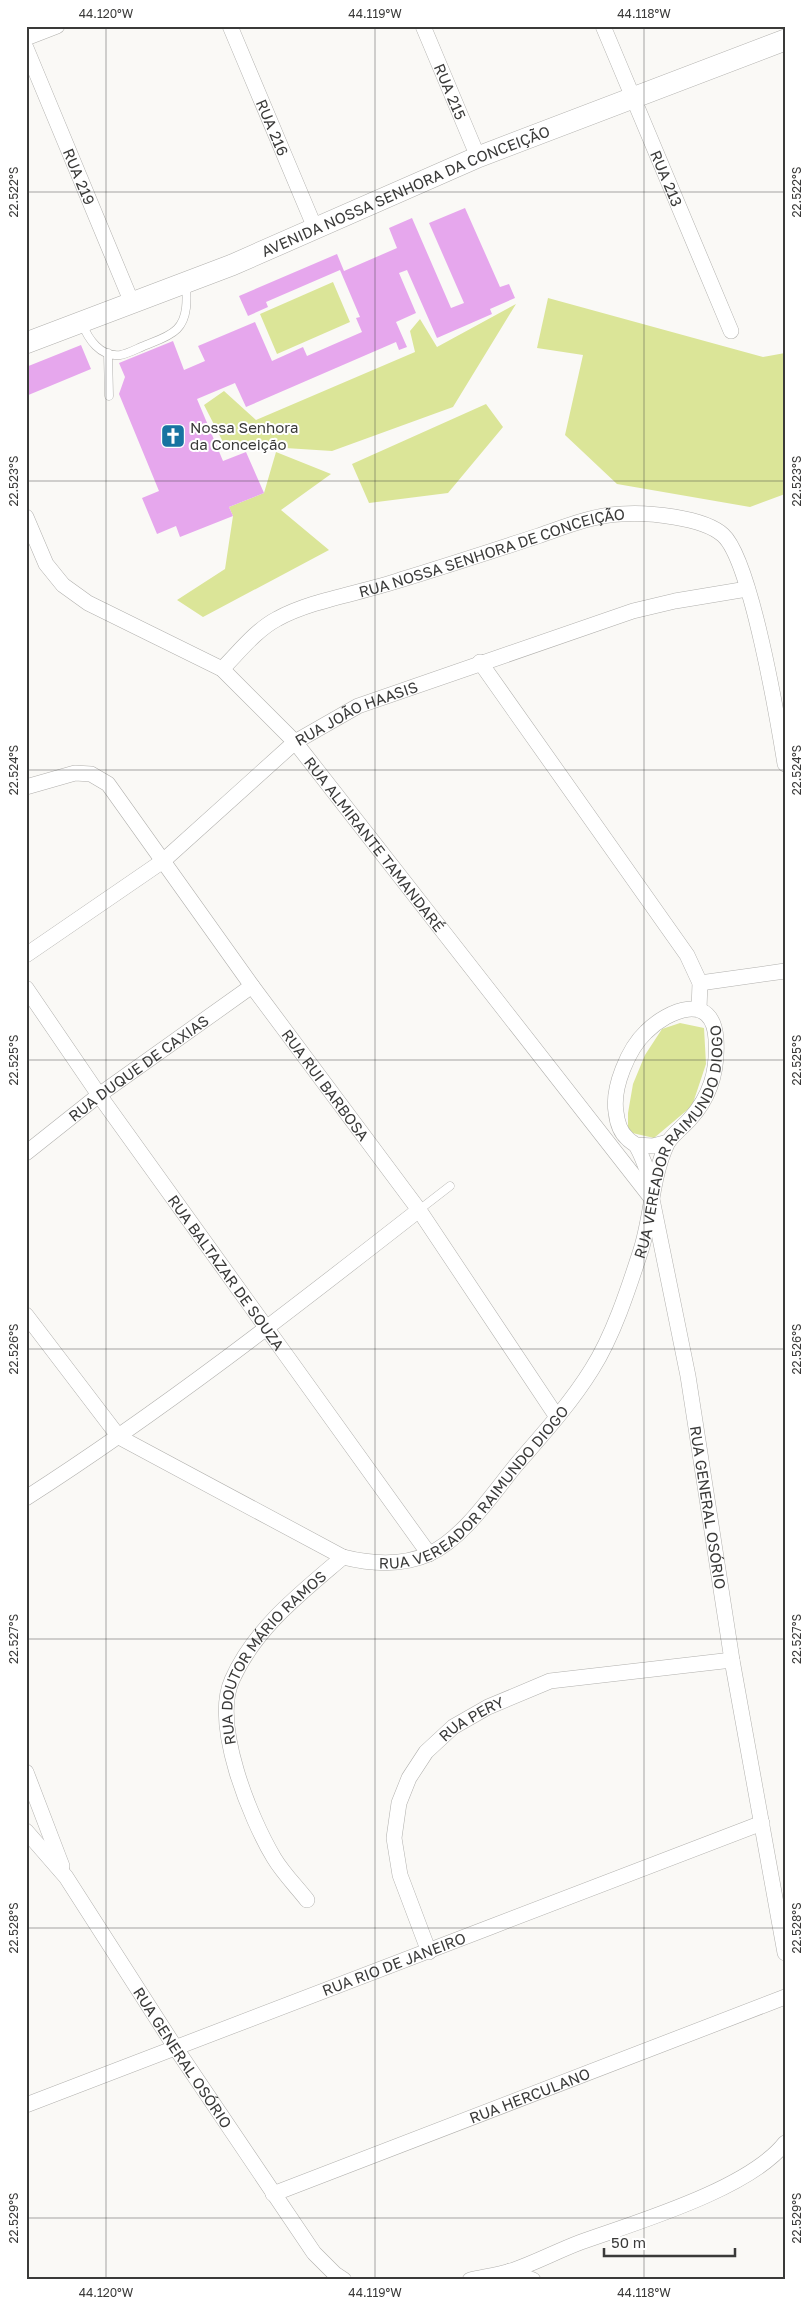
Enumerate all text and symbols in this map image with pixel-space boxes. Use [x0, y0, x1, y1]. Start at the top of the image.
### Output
text: 44.120°W [79, 6, 134, 21]
text: 44.119°W [348, 6, 402, 21]
text: 44.118°W [617, 6, 671, 21]
street label: RUA 215 [431, 61, 470, 122]
street label: RUA 216 [253, 96, 292, 158]
street label: AVENIDA NOSSA SENHORA DA CONCEIÇÃO [258, 122, 552, 260]
street label: RUA 219 [60, 145, 99, 207]
street label: RUA 213 [647, 147, 687, 209]
text: 22.522°S [6, 166, 21, 217]
text: 22.522°S [789, 166, 804, 217]
place label: Nossa Senhora da Conceição [190, 418, 298, 453]
church icon: Nossa Senhora da Conceição [160, 423, 186, 449]
text: 22.523°S [6, 455, 21, 506]
text: 22.523°S [789, 455, 804, 506]
street label: RUA NOSSA SENHORA DE CONCEIÇÃO [357, 505, 625, 600]
street label: RUA JOÃO HAASIS [292, 677, 420, 749]
text: 22.524°S [6, 744, 21, 795]
text: 22.524°S [789, 744, 804, 795]
street label: RUA ALMIRANTE TAMANDARÉ [301, 753, 449, 935]
street label: RUA DUQUE DE CAXIAS [65, 1011, 212, 1125]
street label: RUA VEREADOR RAIMUNDO DIOGO [630, 1024, 725, 1261]
street label: RUA RUI BARBOSA [278, 1025, 373, 1144]
text: 22.525°S [6, 1034, 21, 1085]
text: 22.525°S [789, 1034, 804, 1085]
street label: RUA BALTAZAR DE SOUZA [165, 1191, 288, 1354]
text: 22.526°S [6, 1323, 21, 1375]
text: 22.526°S [789, 1323, 804, 1375]
street label: RUA VEREADOR RAIMUNDO DIOGO [379, 1402, 572, 1572]
street label: RUA GENERAL OSÓRIO [687, 1424, 730, 1590]
street label: RUA DOUTOR MÁRIO RAMOS [217, 1567, 329, 1747]
text: 22.527°S [6, 1614, 21, 1664]
text: 22.527°S [789, 1614, 804, 1664]
street label: RUA PERY [435, 1692, 507, 1745]
text: 22.528°S [6, 1902, 21, 1954]
text: 22.528°S [789, 1902, 804, 1954]
street label: RUA RIO DE JANEIRO [319, 1928, 468, 1999]
street label: RUA GENERAL OSÓRIO [130, 1984, 236, 2131]
street label: RUA HERCULANO [467, 2064, 593, 2127]
text: 22.529°S [6, 2192, 21, 2244]
text: 22.529°S [789, 2192, 804, 2244]
scale bar [604, 2226, 735, 2258]
text: 50 m [611, 2233, 646, 2251]
text: 44.120°W [79, 2285, 134, 2300]
text: 44.119°W [348, 2285, 402, 2300]
text: 44.118°W [617, 2285, 671, 2300]

